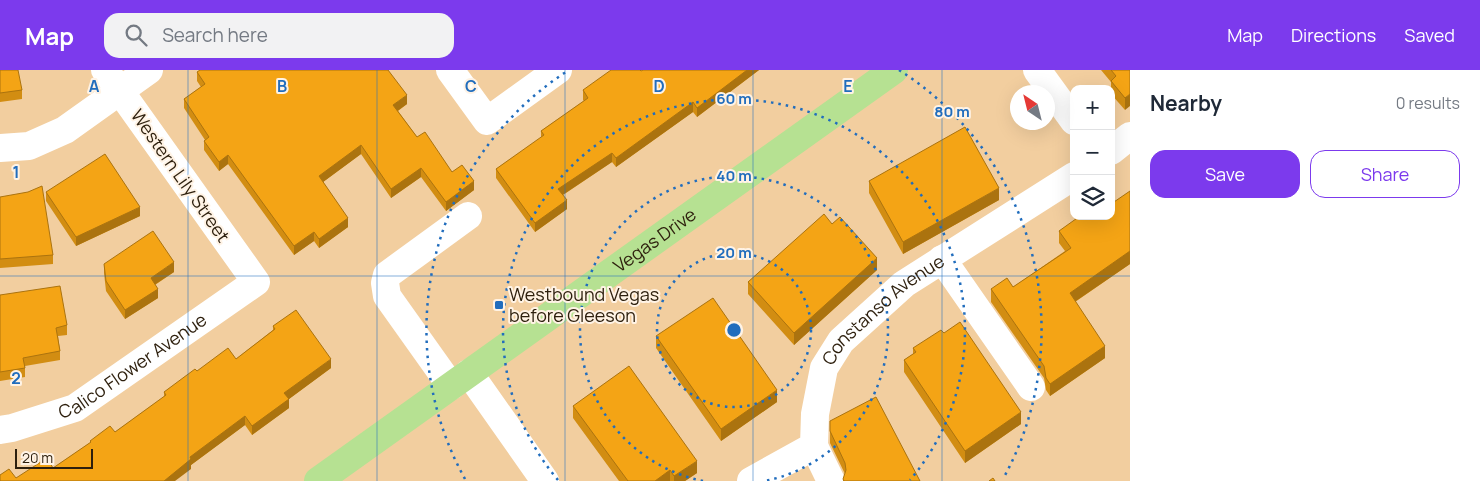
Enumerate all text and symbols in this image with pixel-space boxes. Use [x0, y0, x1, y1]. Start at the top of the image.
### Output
search box [104, 13, 454, 58]
text: Map [25, 19, 74, 52]
icon: search [122, 21, 150, 49]
text: Search here [162, 22, 268, 48]
text: Map [1227, 23, 1263, 47]
text: Directions [1291, 23, 1376, 47]
text: Saved [1404, 23, 1455, 47]
text: A [89, 75, 100, 97]
text: B [277, 75, 287, 97]
text: C [465, 75, 477, 97]
text: D [653, 75, 665, 97]
text: E [843, 75, 853, 97]
north arrow [1010, 85, 1055, 130]
map controls [1070, 85, 1115, 220]
button: + [1070, 85, 1115, 130]
text: 60 m [716, 88, 752, 109]
text: Nearby [1150, 89, 1222, 117]
text: 0 results [1396, 92, 1460, 114]
text: 80 m [934, 101, 970, 122]
street label: Western Lily Street [126, 104, 236, 247]
button: − [1070, 130, 1115, 175]
button: Save [1150, 150, 1300, 198]
button: Share [1310, 150, 1460, 198]
text: 1 [12, 161, 20, 183]
text: 40 m [716, 165, 752, 186]
button: layers [1070, 175, 1115, 220]
street label: Vegas Drive [608, 202, 701, 277]
text: 20 m [716, 242, 752, 263]
street label: Constanso Avenue [816, 249, 948, 369]
place label: Westbound Vegas before Gleeson [509, 282, 659, 327]
marker: Westbound Vegas before Gleeson [493, 299, 505, 311]
street label: Calico Flower Avenue [55, 307, 211, 424]
centre of rings [725, 321, 743, 339]
text: 2 [11, 367, 21, 389]
scale bar [15, 446, 92, 469]
text: 20 m [22, 448, 53, 467]

